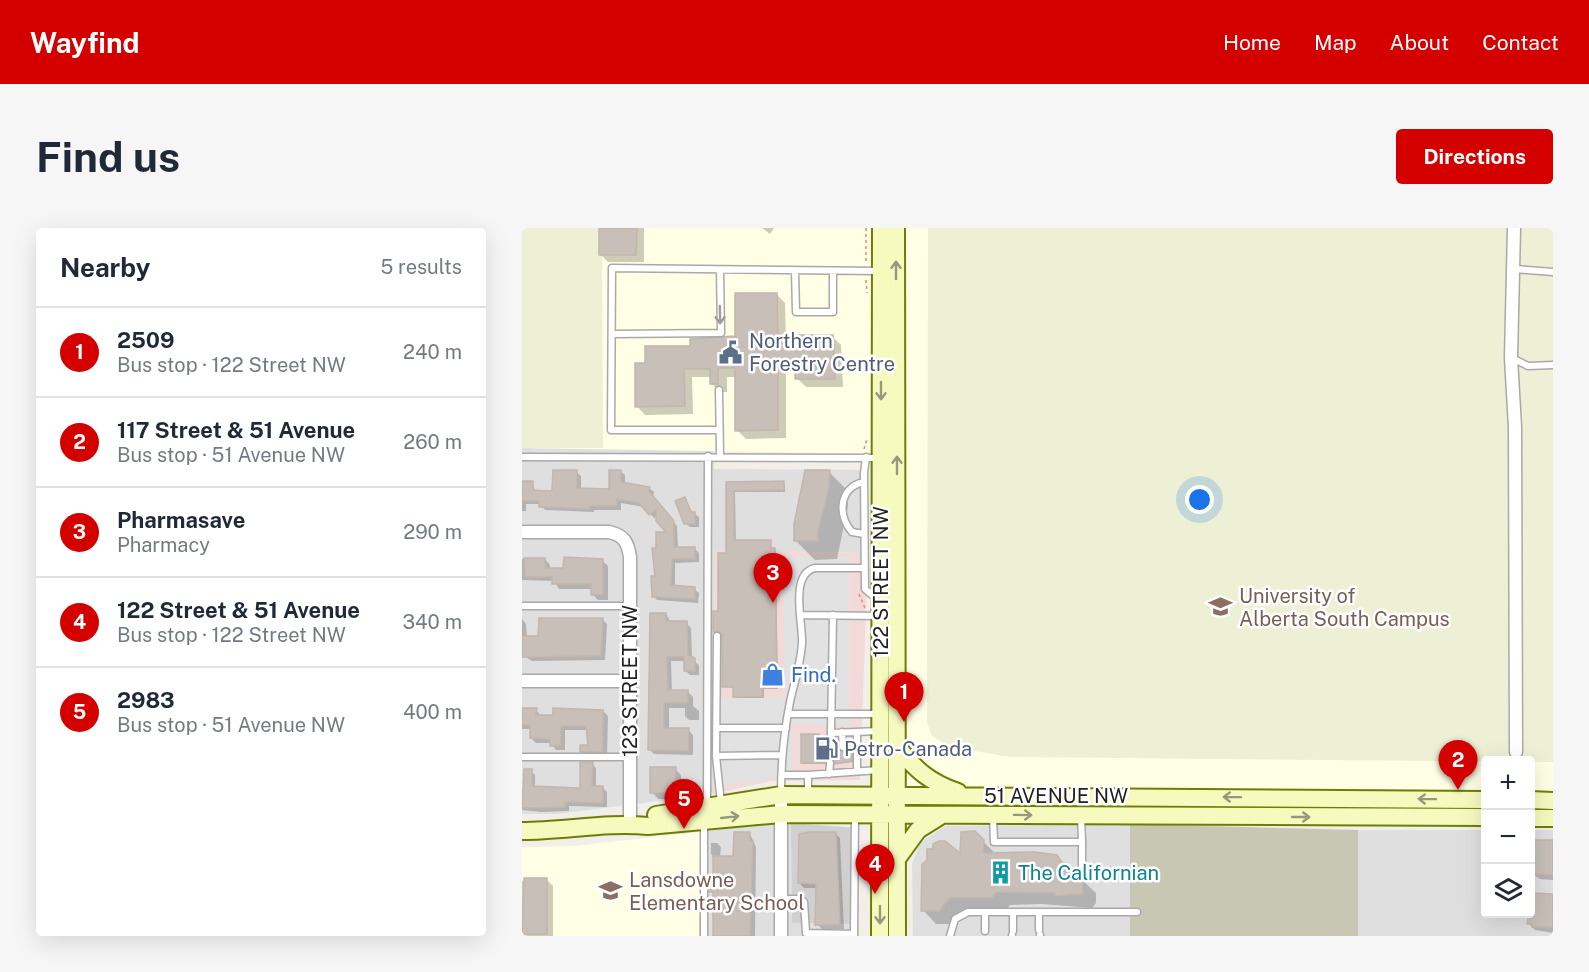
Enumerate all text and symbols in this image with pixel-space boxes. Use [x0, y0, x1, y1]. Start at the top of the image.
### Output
text: Wayfind [30, 26, 140, 59]
text: Home [1223, 30, 1281, 55]
text: Map [1314, 30, 1357, 55]
text: About [1390, 30, 1449, 55]
text: Contact [1482, 30, 1559, 55]
button: Directions [1396, 129, 1553, 184]
text: Find us [36, 132, 180, 181]
text: Nearby [60, 252, 150, 283]
text: 5 results [380, 255, 462, 279]
one-way arrow [890, 260, 902, 280]
one-way arrow [715, 304, 726, 324]
text: 2509 [117, 327, 174, 353]
place label: Northern Forestry Centre [749, 329, 895, 376]
text: 1 [75, 340, 84, 364]
text: 240 m [403, 340, 462, 364]
public building icon: Northern Forestry Centre [718, 340, 744, 366]
text: Bus stop · 122 Street NW [117, 353, 346, 377]
one-way arrow [875, 381, 887, 401]
text: 117 Street & 51 Avenue [117, 417, 355, 443]
text: 2 [73, 430, 86, 454]
text: 260 m [403, 430, 462, 454]
text: Bus stop · 51 Avenue NW [117, 443, 345, 467]
one-way arrow [891, 455, 903, 475]
your location [1185, 485, 1214, 514]
street label: 122 STREET NW [869, 506, 893, 658]
text: Pharmasave [117, 507, 245, 533]
text: 3 [73, 520, 86, 544]
text: 290 m [403, 520, 462, 544]
text: Pharmacy [117, 533, 210, 557]
pin: 3 [754, 554, 792, 603]
place label: University of Alberta South Campus [1239, 584, 1450, 631]
school or university icon: University of Alberta South Campus [1208, 594, 1234, 620]
text: 122 Street & 51 Avenue [117, 597, 360, 623]
street label: 123 STREET NW [618, 605, 642, 757]
text: 4 [73, 610, 86, 634]
text: 340 m [402, 610, 462, 634]
text: Bus stop · 122 Street NW [117, 623, 346, 647]
shop icon: Find. [760, 662, 786, 688]
place label: Find. [791, 663, 836, 687]
pin: 1 [884, 672, 923, 722]
text: 2983 [117, 687, 175, 713]
text: 5 [73, 700, 86, 724]
text: 400 m [403, 700, 462, 724]
text: Bus stop · 51 Avenue NW [117, 713, 345, 737]
fuel station icon: Petro-Canada [813, 736, 839, 762]
place label: Petro-Canada [844, 737, 972, 761]
pin: 2 [1438, 740, 1478, 790]
map controls [1481, 756, 1535, 918]
button: + [1481, 756, 1535, 810]
pin: 5 [664, 780, 704, 829]
street label: 51 AVENUE NW [984, 784, 1128, 808]
one-way arrow [1223, 791, 1243, 803]
one-way arrow [1418, 793, 1438, 805]
one-way arrow [1012, 809, 1032, 821]
button: − [1481, 810, 1535, 864]
one-way arrow [719, 811, 739, 822]
one-way arrow [1291, 811, 1311, 823]
pin: 4 [856, 844, 894, 894]
building icon: The Californian [987, 860, 1013, 886]
place label: The Californian [1018, 861, 1159, 885]
button: layers [1481, 864, 1535, 918]
place label: Lansdowne Elementary School [629, 868, 804, 915]
school or university icon: Lansdowne Elementary School [598, 878, 624, 904]
one-way arrow [874, 904, 886, 924]

